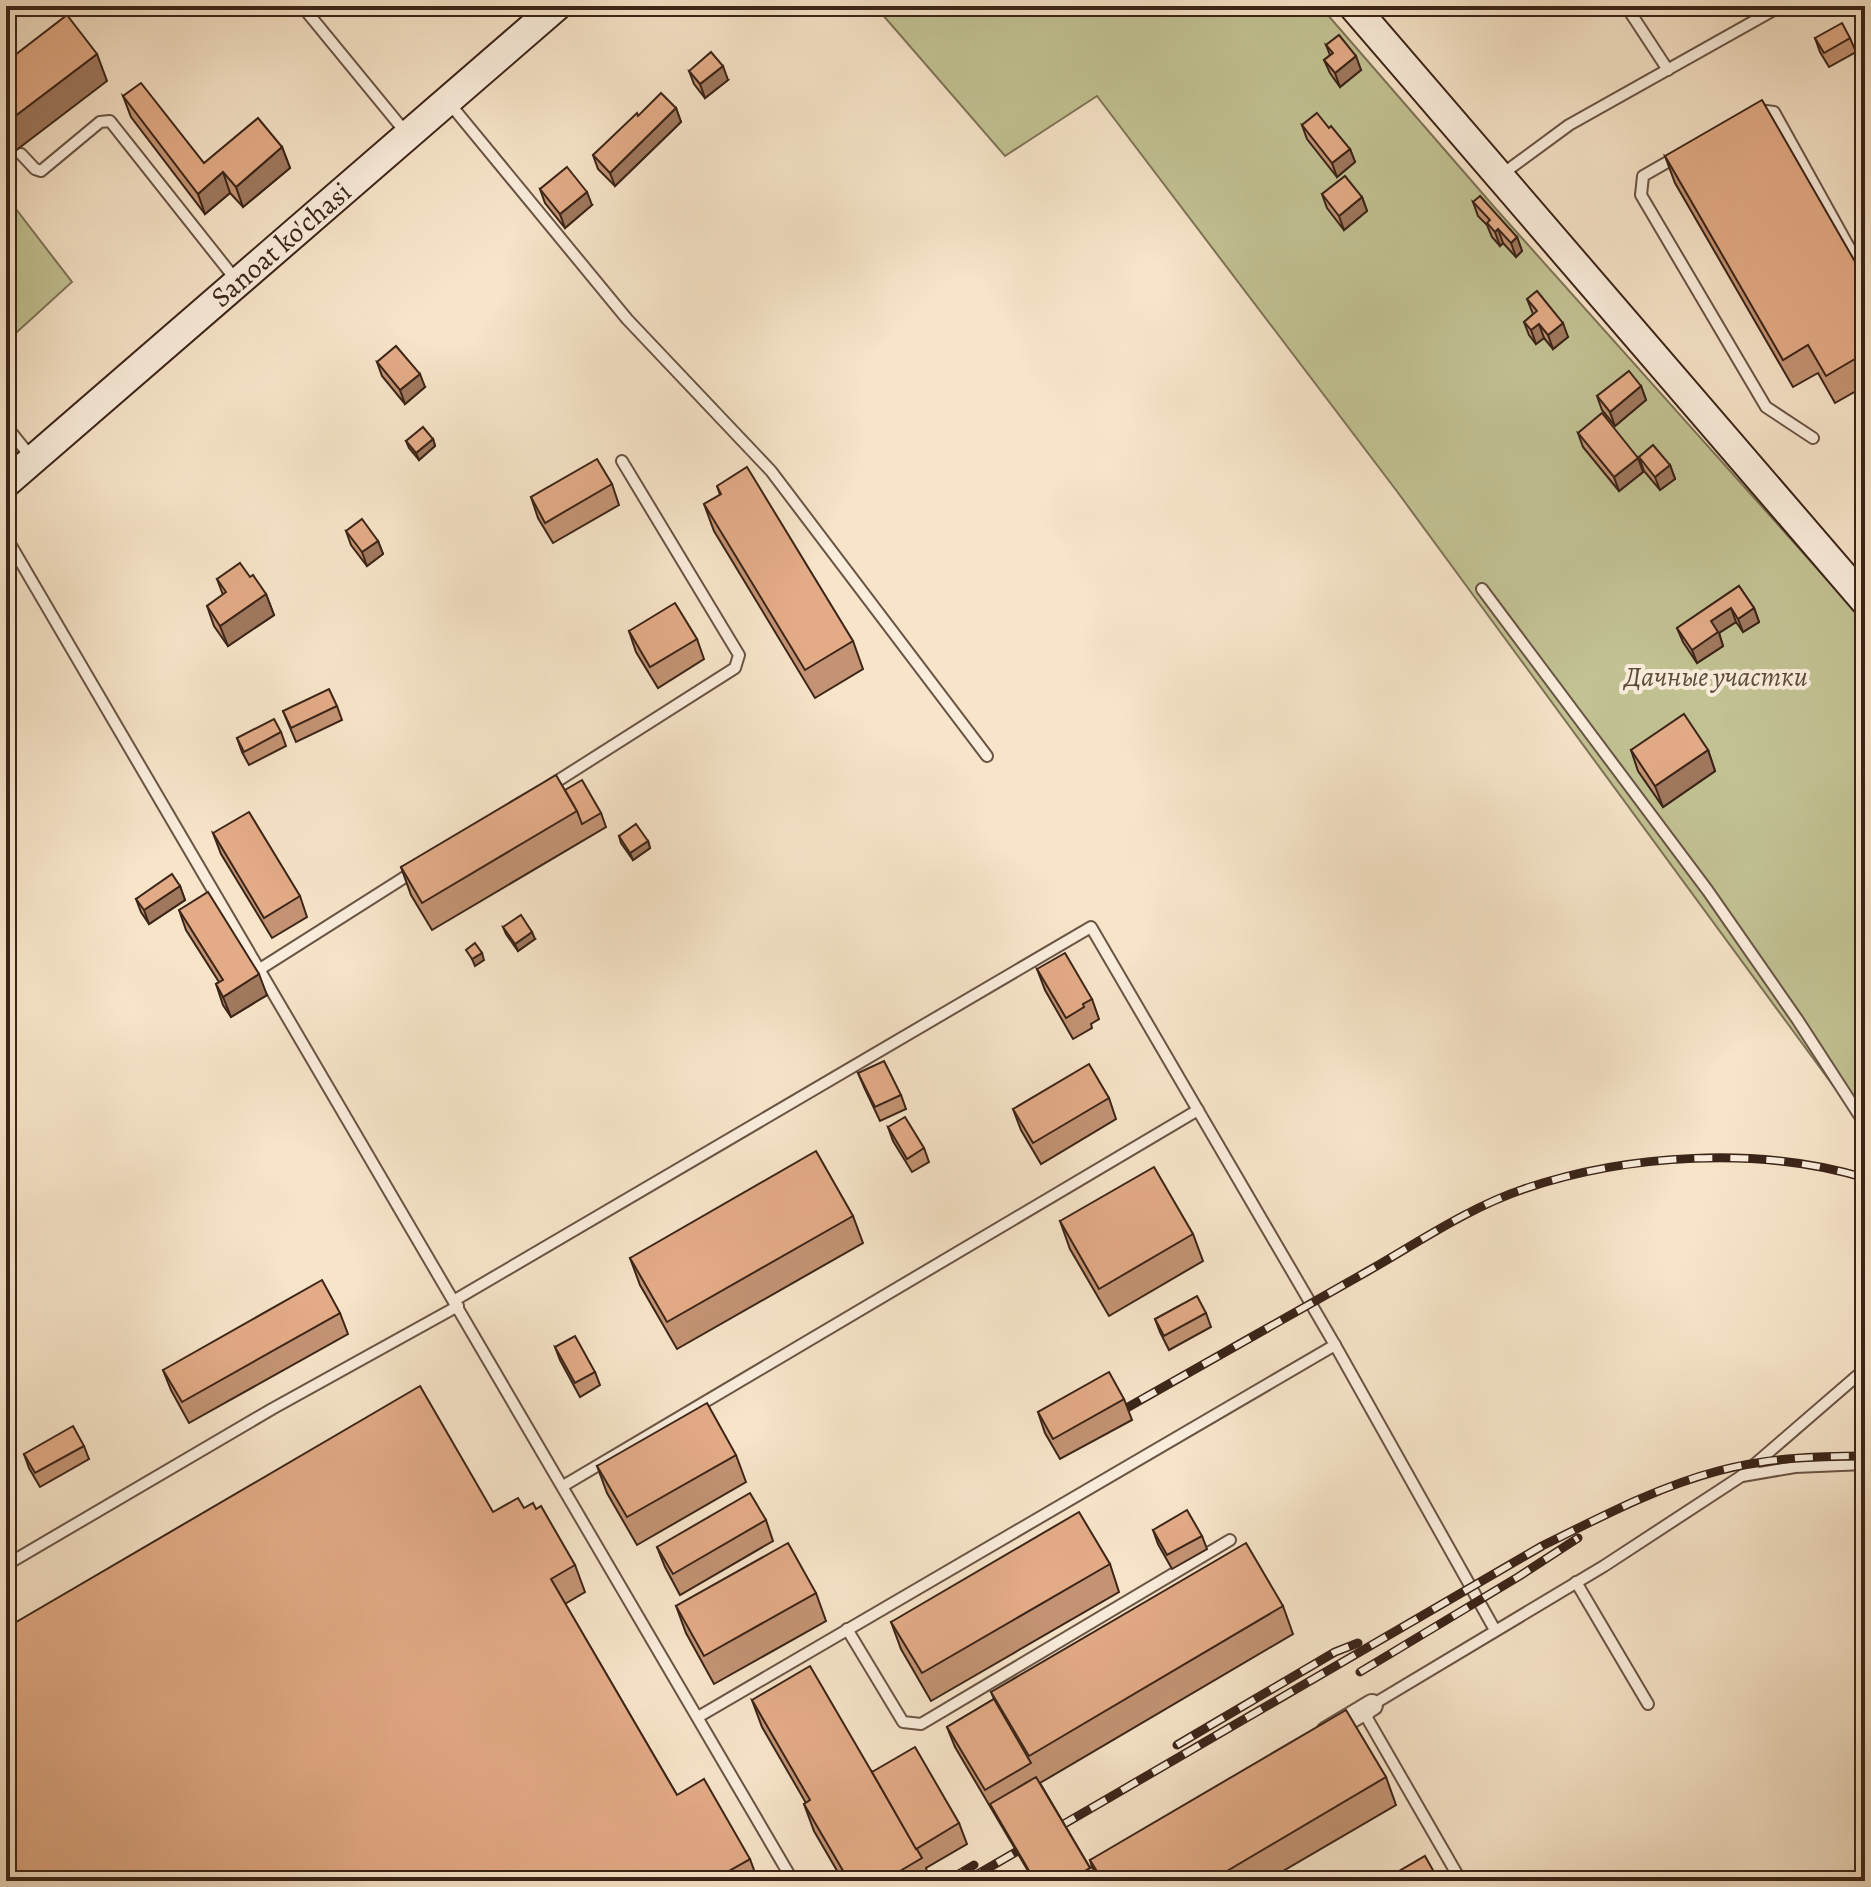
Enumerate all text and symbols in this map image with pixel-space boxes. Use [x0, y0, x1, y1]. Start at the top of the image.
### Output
street label: Sanoat ko'chasi [203, 173, 359, 316]
park label: Дачные участки [1622, 658, 1808, 696]

